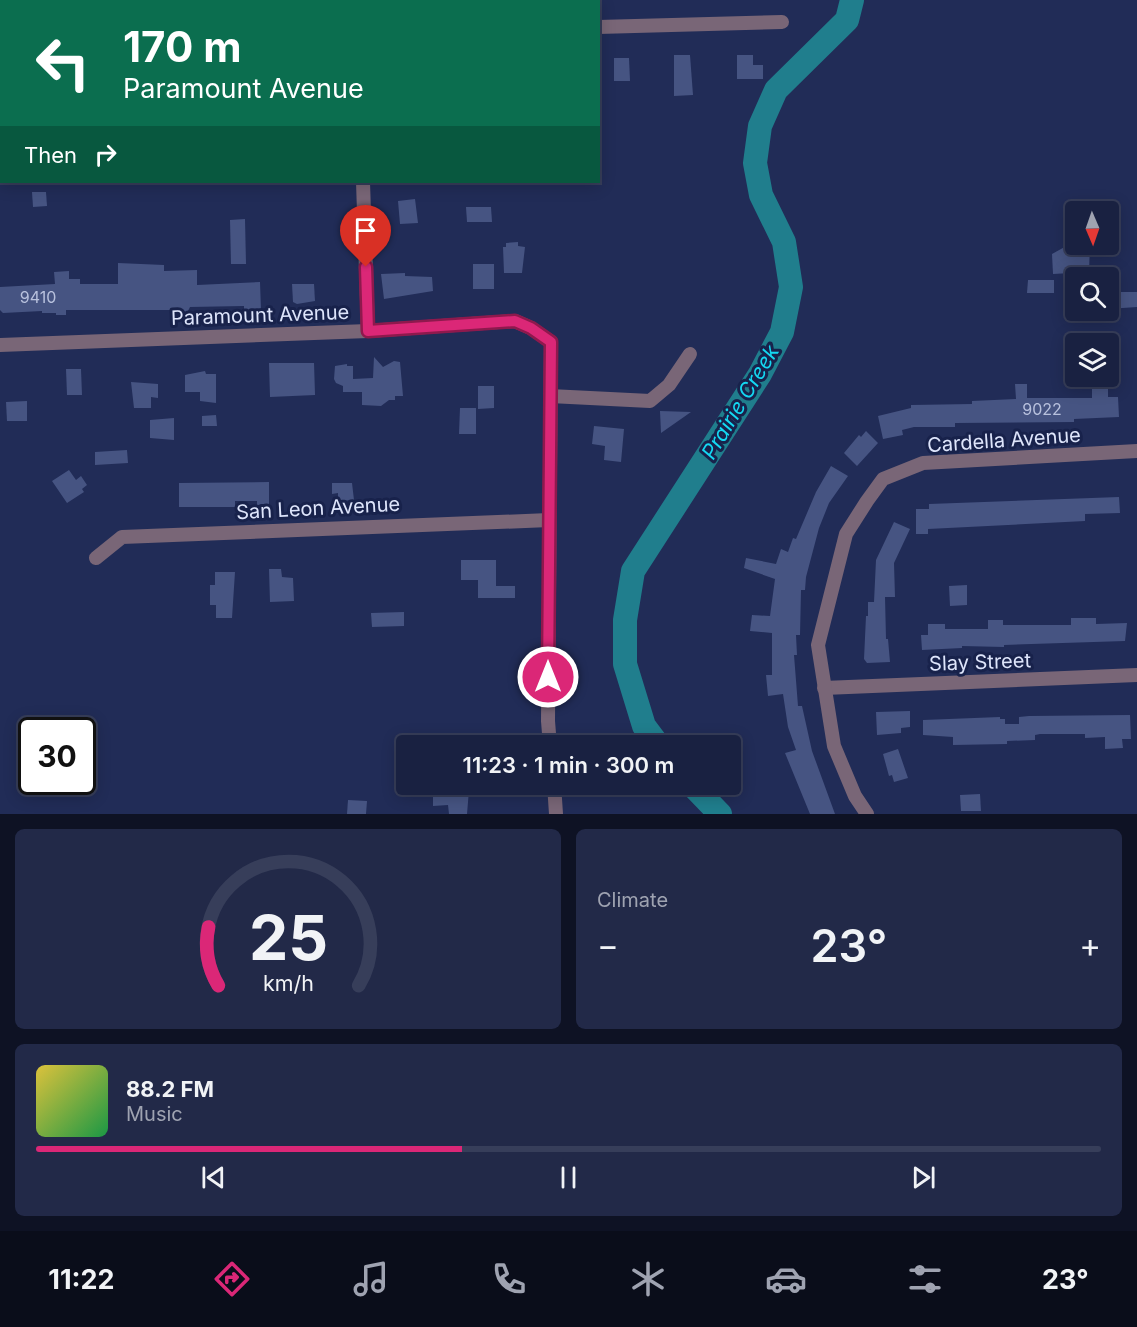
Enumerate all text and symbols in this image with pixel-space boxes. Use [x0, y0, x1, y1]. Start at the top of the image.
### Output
text: 170 m [123, 21, 241, 72]
icon: left [24, 24, 102, 102]
text: Paramount Avenue [123, 72, 364, 105]
icon: right [89, 138, 122, 171]
text: Then [24, 142, 77, 168]
north arrow [1065, 201, 1119, 255]
map controls [1065, 201, 1119, 387]
pin [340, 205, 391, 267]
icon: arrive [349, 214, 382, 247]
button: search [1065, 267, 1119, 321]
house number: 9410 [20, 287, 56, 307]
street label: Paramount Avenue [170, 300, 350, 330]
button: layers [1065, 333, 1119, 387]
water label: Prairie Creek [696, 340, 784, 464]
house number: 9022 [1022, 399, 1062, 419]
street label: Cardella Avenue [926, 423, 1082, 457]
street label: San Leon Avenue [235, 492, 401, 524]
position arrow [516, 645, 580, 709]
street label: Slay Street [929, 648, 1032, 676]
speed limit sign: 30 [18, 717, 96, 795]
text: 11:23 · 1 min · 300 m [463, 752, 674, 778]
text: Climate [597, 888, 668, 912]
text: 25 [248, 900, 328, 975]
text: 23° [811, 918, 887, 973]
text: − [597, 925, 619, 965]
text: + [1079, 925, 1101, 965]
text: km/h [263, 970, 313, 996]
text: 88.2 FM [126, 1076, 214, 1102]
text: Music [126, 1102, 183, 1126]
icon: previous [197, 1161, 230, 1194]
icon: pause [552, 1161, 585, 1194]
icon: next [907, 1161, 940, 1194]
icon: directions [211, 1258, 253, 1300]
icon: music [350, 1258, 392, 1300]
icon: phone [488, 1258, 530, 1300]
icon: climate [627, 1258, 669, 1300]
icon: car [765, 1258, 807, 1300]
icon: filters [904, 1258, 946, 1300]
text: 11:22 [48, 1263, 115, 1296]
text: 23° [1042, 1263, 1089, 1296]

